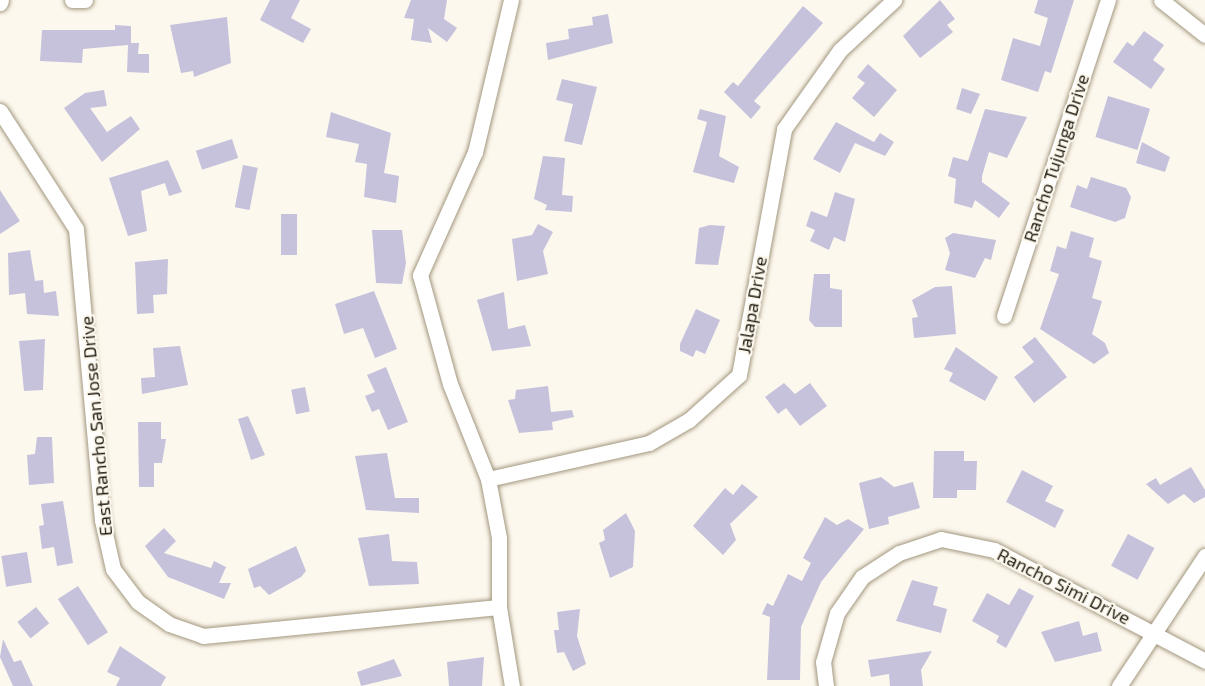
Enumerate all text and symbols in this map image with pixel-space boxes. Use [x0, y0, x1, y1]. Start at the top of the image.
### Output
street label: Rancho Tujunga Drive [1019, 71, 1093, 245]
street label: Jalapa Drive [733, 255, 771, 355]
street label: East Rancho San Jose Drive [76, 315, 116, 537]
street label: Rancho Simi Drive [994, 543, 1134, 629]

